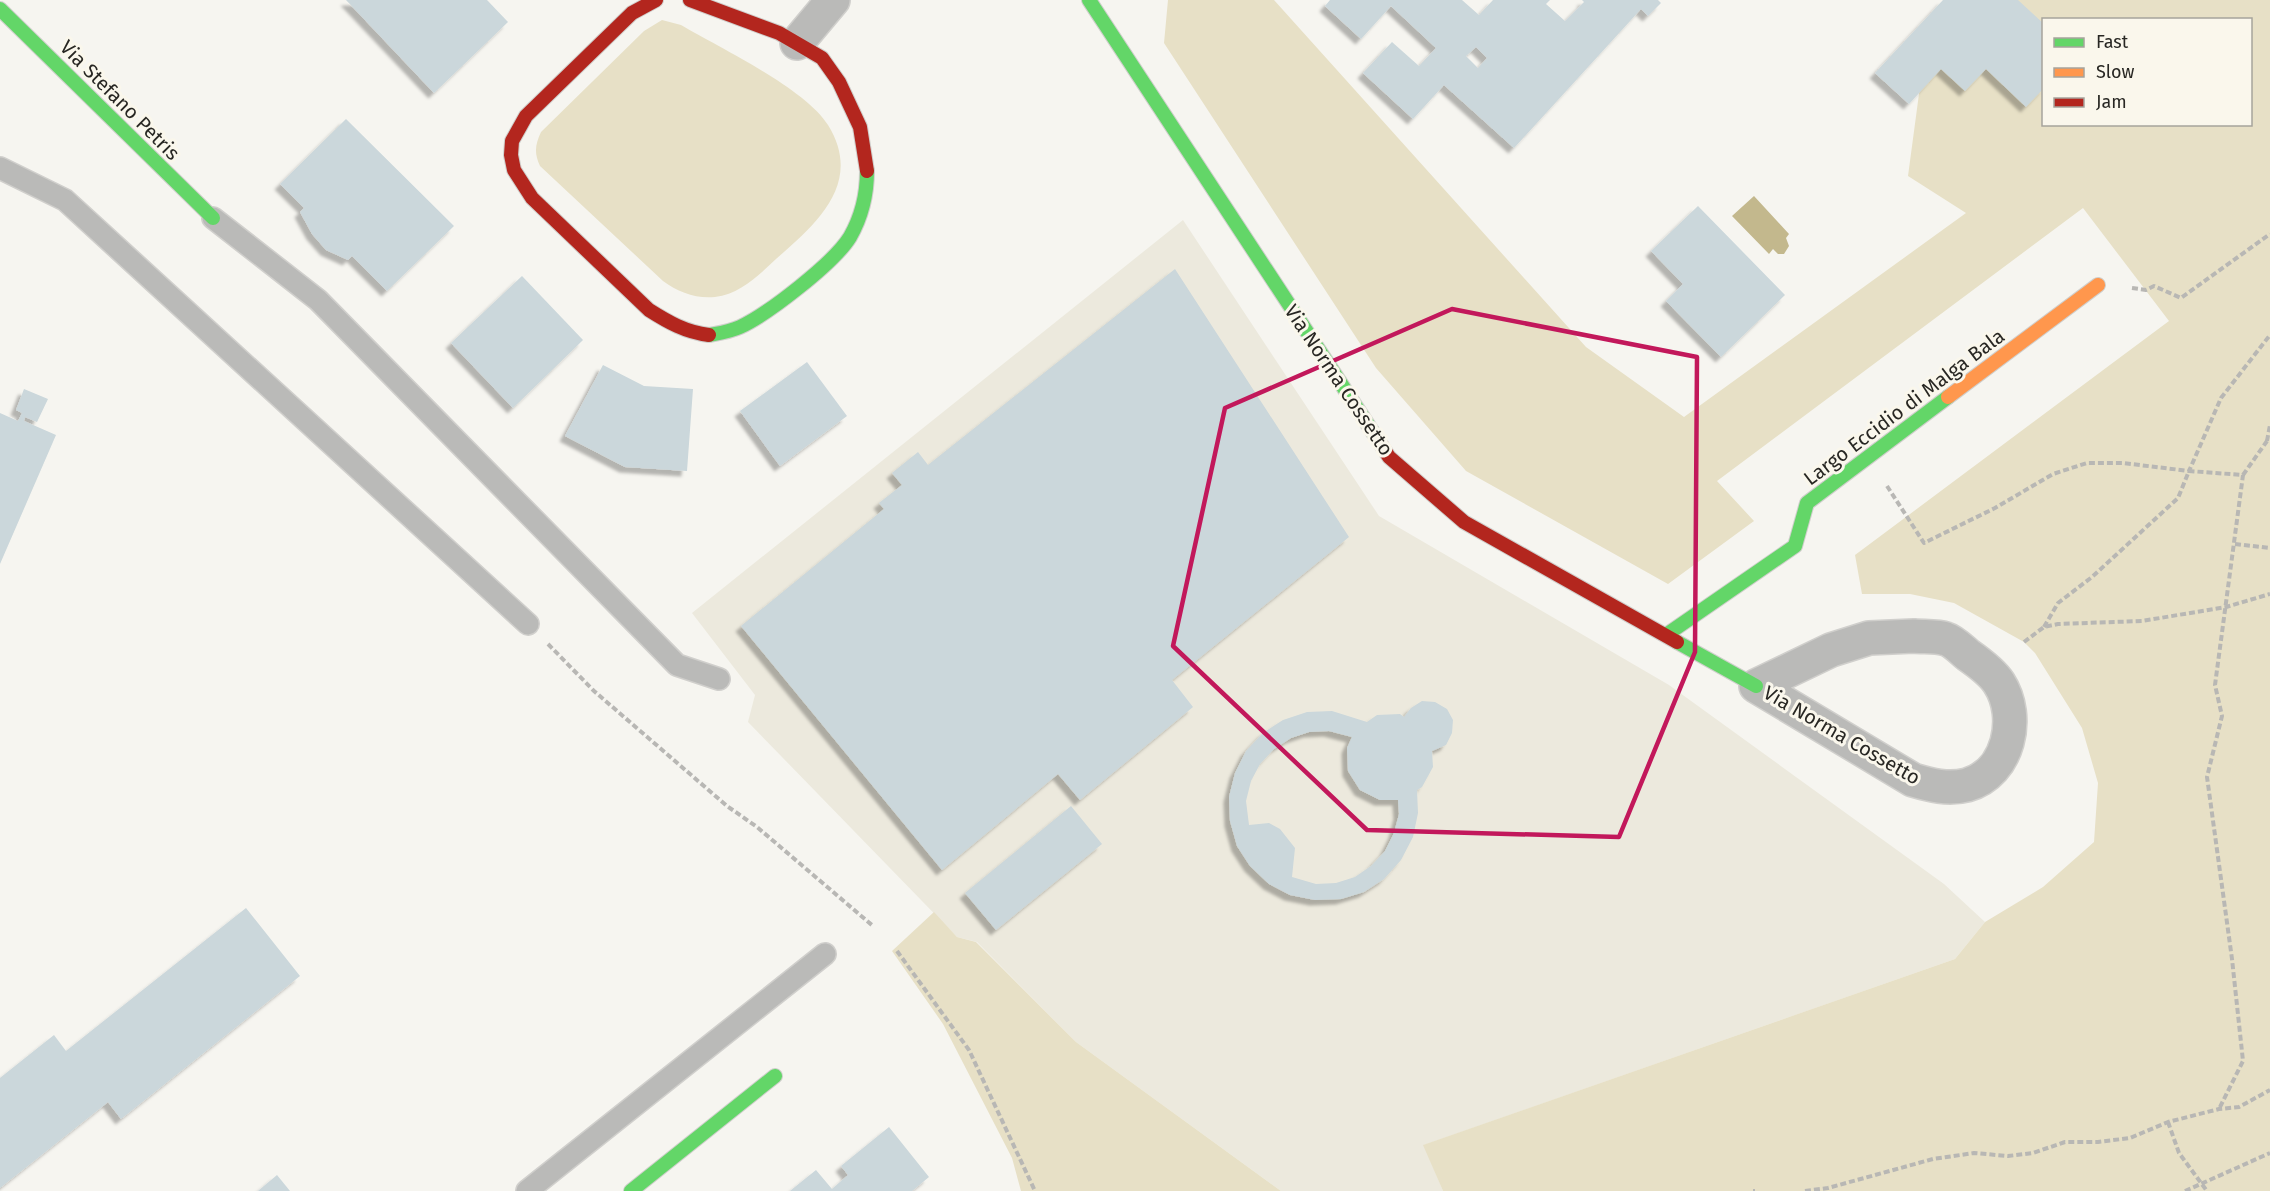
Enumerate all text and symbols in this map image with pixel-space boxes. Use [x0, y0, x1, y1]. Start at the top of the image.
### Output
legend [2042, 18, 2252, 126]
text: Fast [2096, 31, 2129, 53]
street label: Via Stefano Petris [55, 35, 185, 165]
text: Slow [2096, 61, 2135, 83]
text: Jam [2096, 91, 2127, 113]
street label: Via Norma Cossetto [1280, 300, 1398, 460]
street label: Largo Eccidio di Malga Bala [1799, 324, 2009, 490]
street label: Via Norma Cossetto [1759, 680, 1925, 790]

